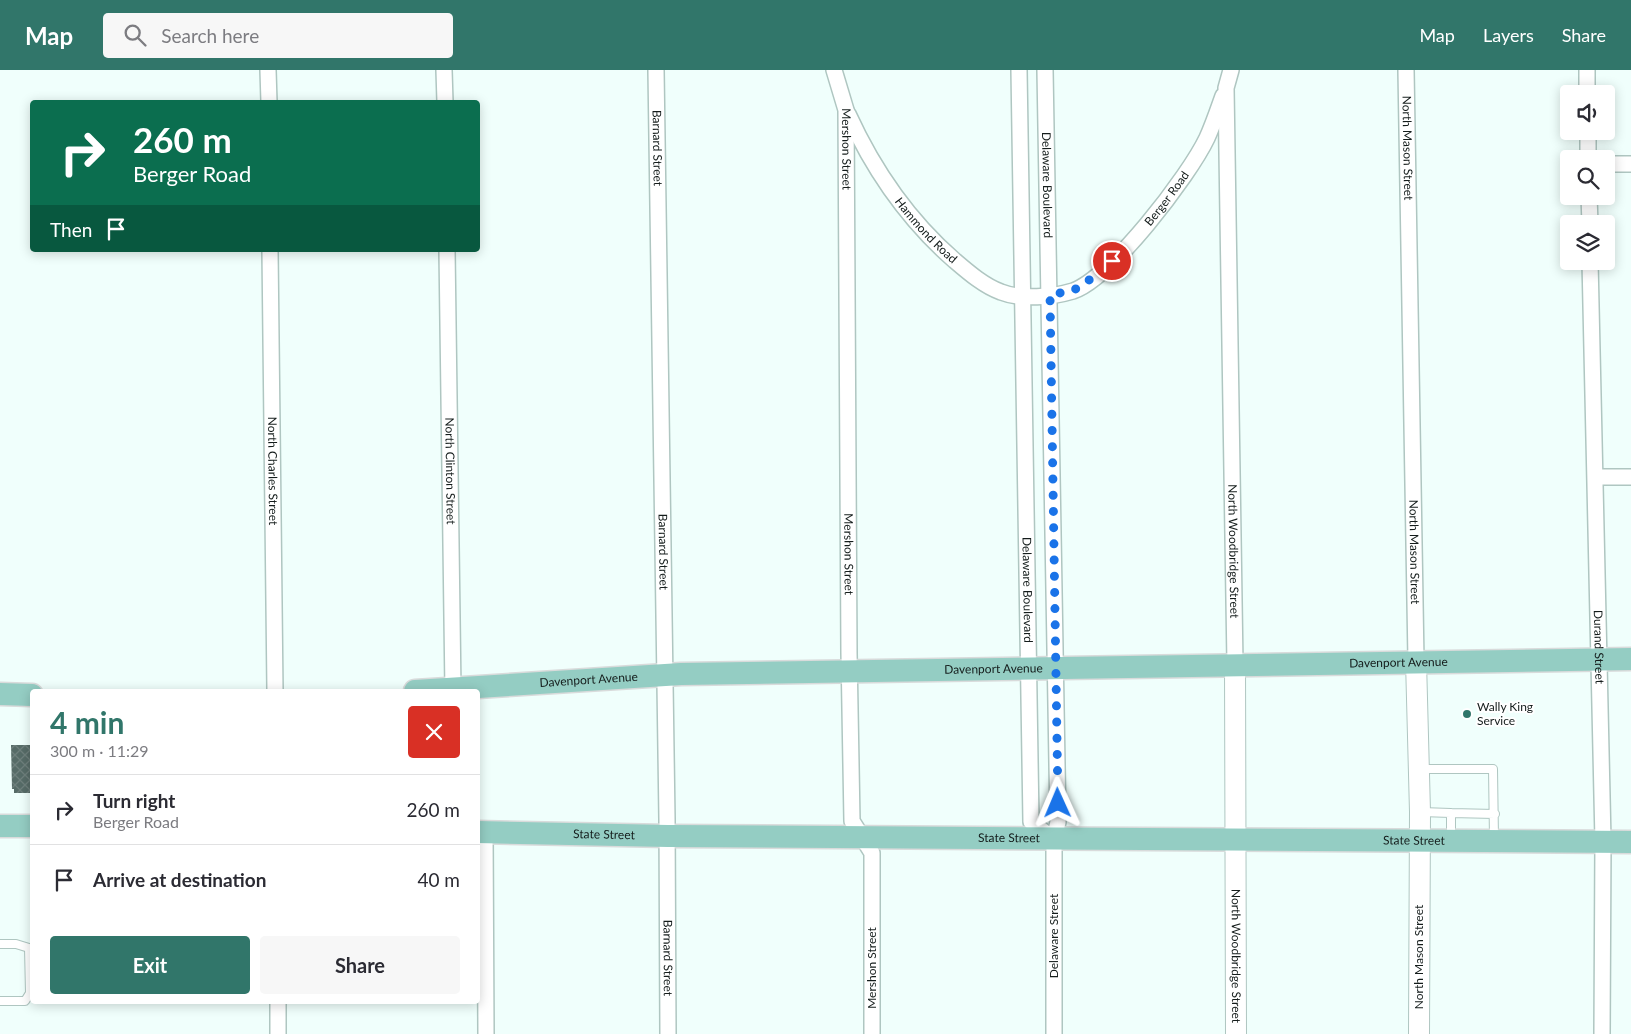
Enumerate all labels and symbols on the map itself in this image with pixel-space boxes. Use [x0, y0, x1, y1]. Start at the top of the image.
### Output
street label: North Mason Street [1399, 96, 1416, 201]
street label: Mershon Street [839, 108, 854, 191]
street label: Barnard Street [650, 110, 666, 187]
street label: Delaware Boulevard [1039, 132, 1056, 238]
street label: Berger Road [1141, 168, 1192, 229]
street label: Hammond Road [892, 194, 960, 266]
pin [1091, 240, 1133, 282]
street label: North Charles Street [265, 417, 281, 526]
street label: North Clinton Street [442, 417, 459, 525]
street label: North Woodbridge Street [1225, 484, 1242, 619]
street label: North Mason Street [1406, 499, 1423, 605]
street label: Mershon Street [841, 513, 857, 596]
street label: Barnard Street [656, 514, 672, 591]
street label: Delaware Boulevard [1019, 537, 1036, 643]
street label: Durand Street [1591, 610, 1607, 685]
street label: Davenport Avenue [1349, 654, 1448, 670]
street label: Davenport Avenue [944, 660, 1043, 677]
street label: Davenport Avenue [539, 669, 638, 690]
place label: Wally King Service [1477, 699, 1533, 728]
marker: Wally King Service [1461, 708, 1473, 720]
position arrow [1031, 776, 1083, 828]
street label: State Street [573, 826, 636, 842]
street label: State Street [978, 830, 1041, 845]
street label: State Street [1383, 832, 1446, 848]
street label: North Woodbridge Street [1229, 889, 1244, 1024]
street label: Delaware Street [1046, 893, 1061, 978]
street label: North Mason Street [1411, 904, 1426, 1009]
street label: Barnard Street [660, 920, 676, 997]
street label: Mershon Street [864, 926, 879, 1009]

